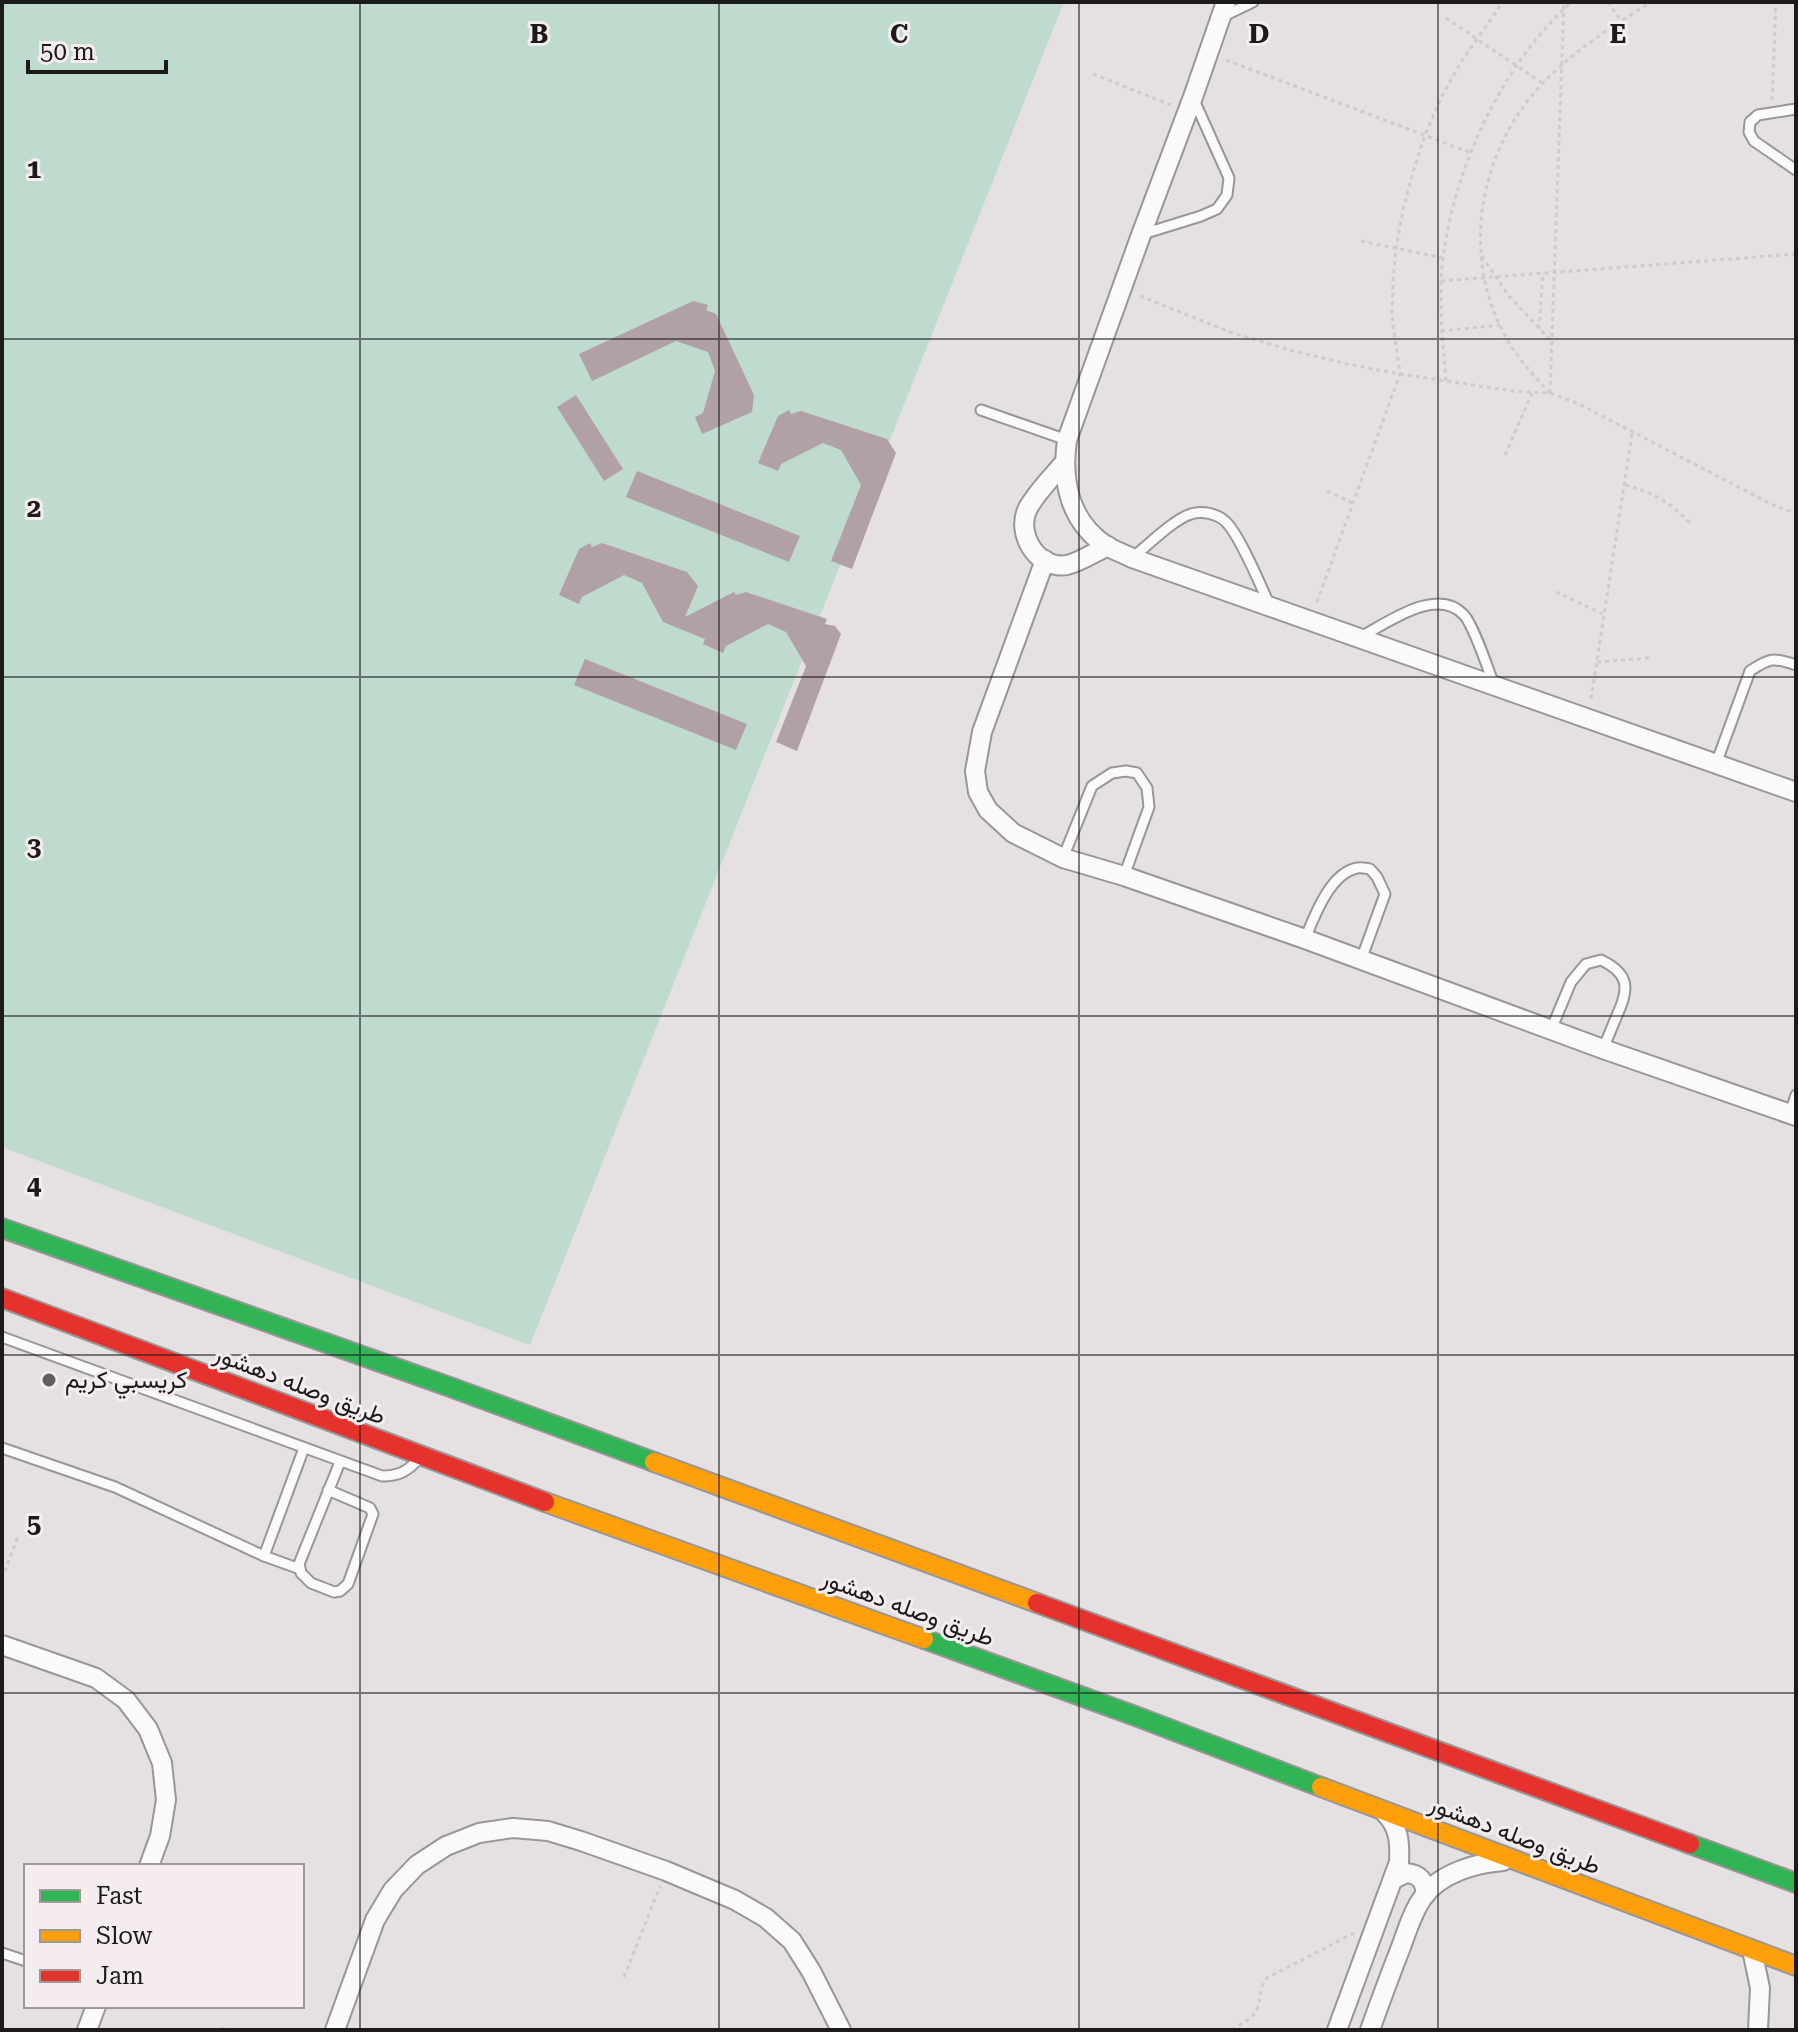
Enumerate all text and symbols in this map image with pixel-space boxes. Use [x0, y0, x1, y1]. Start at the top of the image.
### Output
text: B [530, 19, 548, 49]
text: C [890, 19, 908, 49]
text: D [1249, 19, 1269, 49]
text: E [1610, 19, 1626, 49]
scale bar [28, 24, 166, 74]
text: 50 m [40, 38, 95, 66]
text: 1 [27, 154, 41, 184]
text: 2 [27, 493, 41, 523]
text: 3 [27, 832, 41, 862]
text: 4 [27, 1170, 42, 1200]
street label: طريق وصله دهشور [209, 1339, 390, 1431]
place label: كريسبي كريم [65, 1366, 187, 1399]
marker: كريسبي كريم [40, 1371, 58, 1389]
text: 5 [27, 1509, 41, 1539]
street label: طريق وصله دهشور [817, 1564, 998, 1653]
street label: طريق وصله دهشور [1424, 1789, 1605, 1881]
legend [24, 1864, 304, 2008]
text: Fast [96, 1882, 143, 1910]
text: Slow [96, 1922, 153, 1950]
text: Jam [96, 1962, 144, 1990]

